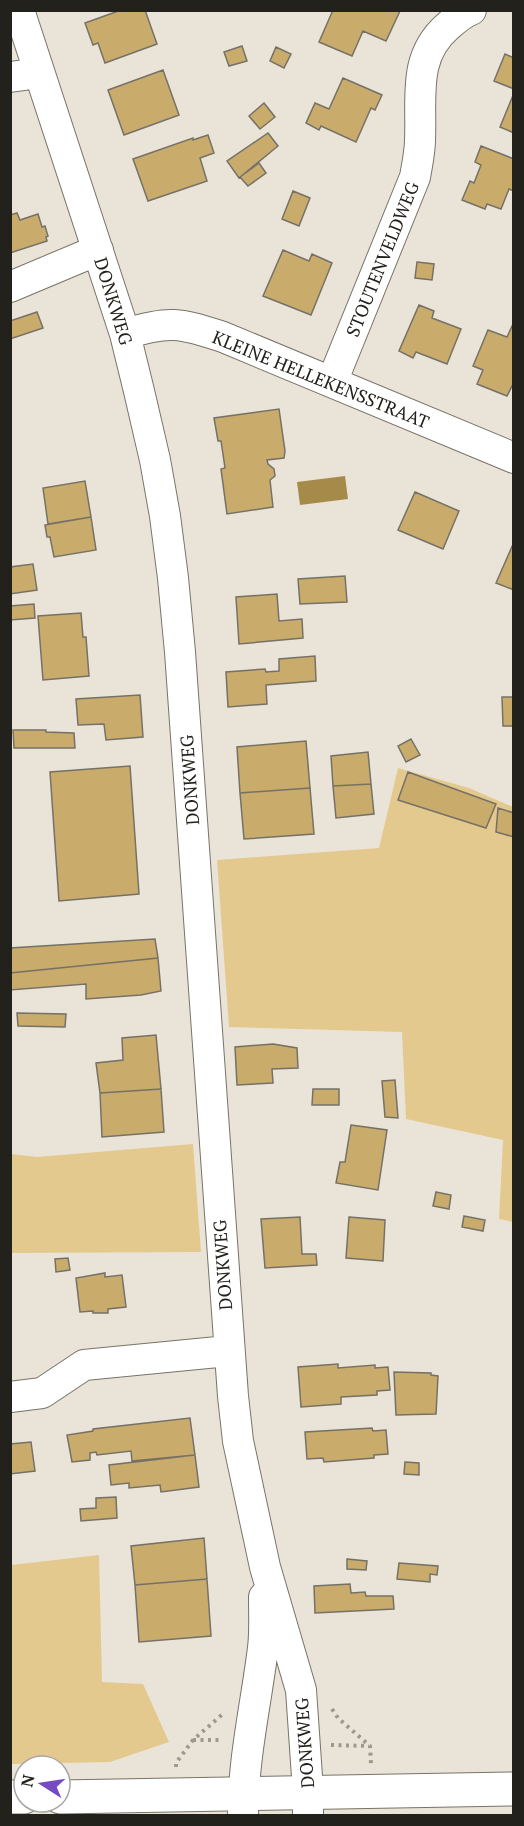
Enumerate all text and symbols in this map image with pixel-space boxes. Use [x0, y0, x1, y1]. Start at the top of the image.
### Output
street label: STOUTENVELDWEG [340, 177, 424, 340]
street label: DONKWEG [89, 254, 139, 348]
street label: KLEINE HELLEKENSSTRAAT [209, 324, 433, 434]
street label: DONKWEG [174, 733, 204, 826]
street label: DONKWEG [207, 1218, 237, 1311]
street label: DONKWEG [289, 1696, 319, 1789]
north arrow [12, 1754, 72, 1814]
text: N [15, 1773, 39, 1789]

